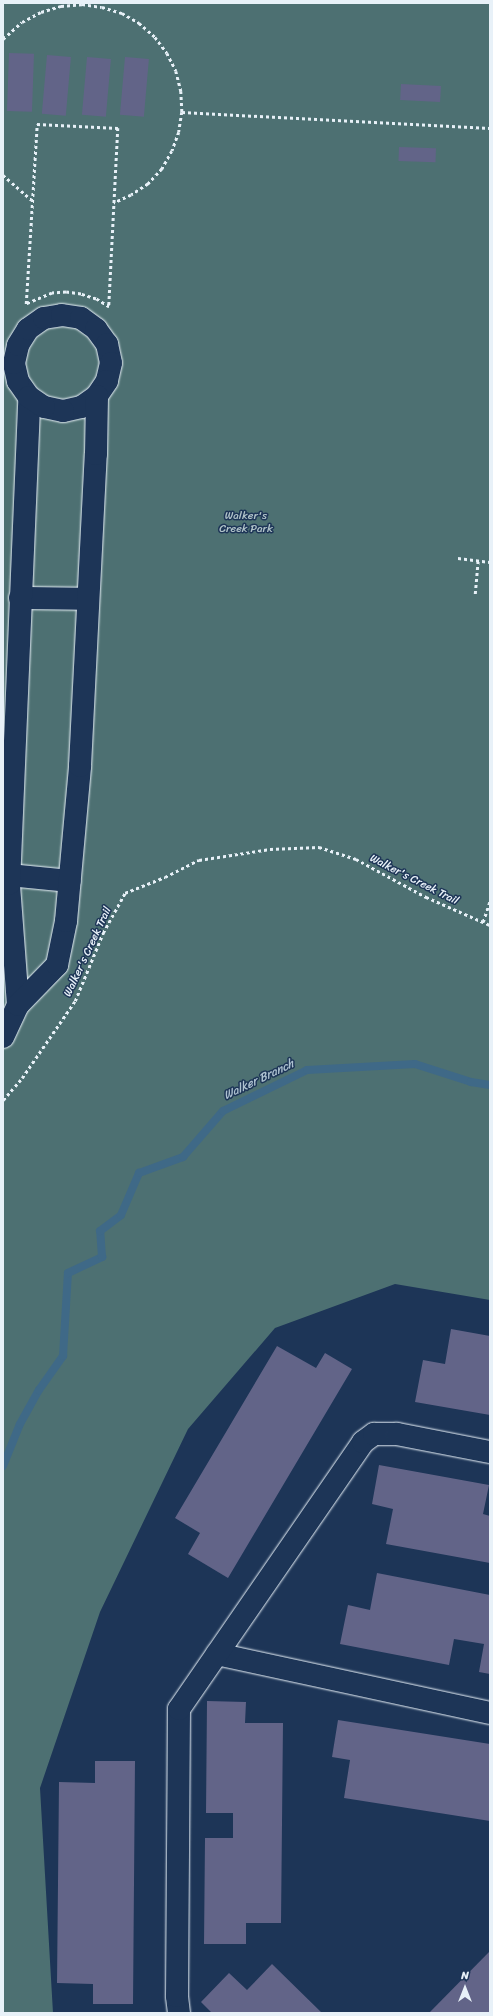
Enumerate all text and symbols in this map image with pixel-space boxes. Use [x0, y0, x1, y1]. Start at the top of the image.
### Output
park label: Walker's Creek Park [219, 510, 273, 536]
street label: Walker's Creek Trail [367, 852, 461, 908]
street label: Walker's Creek Trail [61, 905, 115, 999]
water label: Walker Branch [221, 1057, 297, 1103]
text: N [461, 1966, 469, 1985]
north arrow [445, 1968, 485, 2008]

